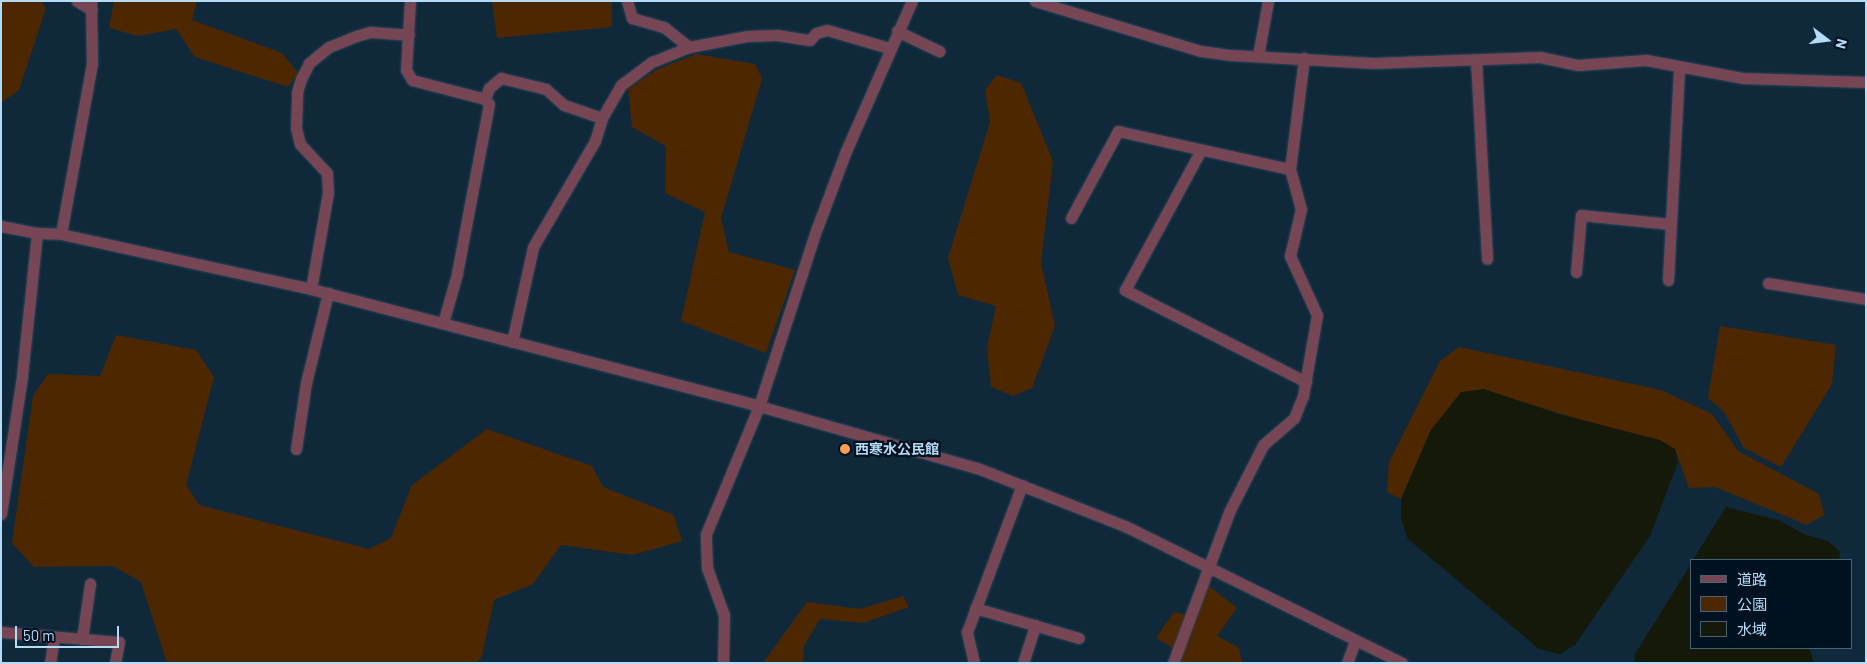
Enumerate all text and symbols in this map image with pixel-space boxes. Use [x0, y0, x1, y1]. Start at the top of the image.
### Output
north arrow [1802, 15, 1852, 65]
text: N [1833, 37, 1851, 51]
place label: 西寒水公民館 [855, 441, 939, 457]
marker: 西寒水公民館 [839, 443, 851, 455]
legend [1690, 559, 1852, 649]
text: 道路 [1737, 570, 1767, 588]
text: 公園 [1737, 595, 1767, 613]
scale bar [18, 616, 121, 648]
text: 水域 [1737, 620, 1767, 638]
text: 50 m [23, 626, 55, 644]

